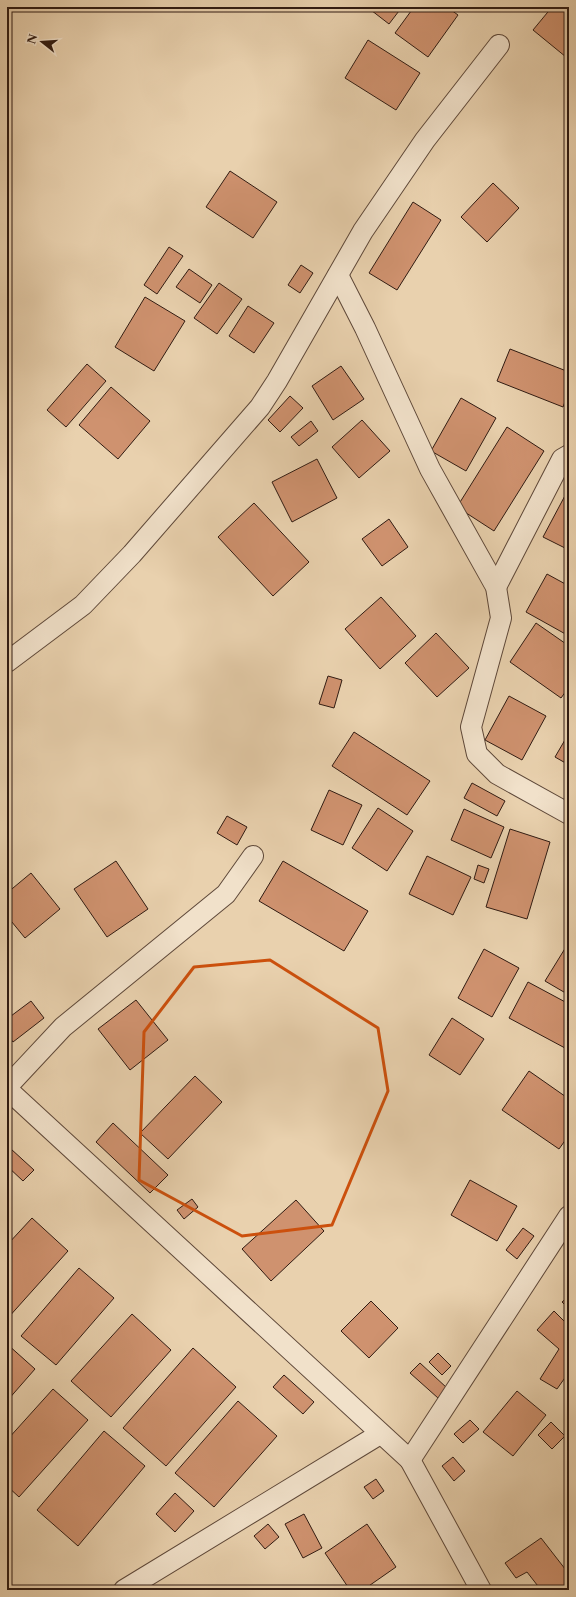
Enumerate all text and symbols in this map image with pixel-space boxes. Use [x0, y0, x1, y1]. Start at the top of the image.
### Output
north arrow [22, 22, 62, 62]
text: N [24, 32, 41, 46]

